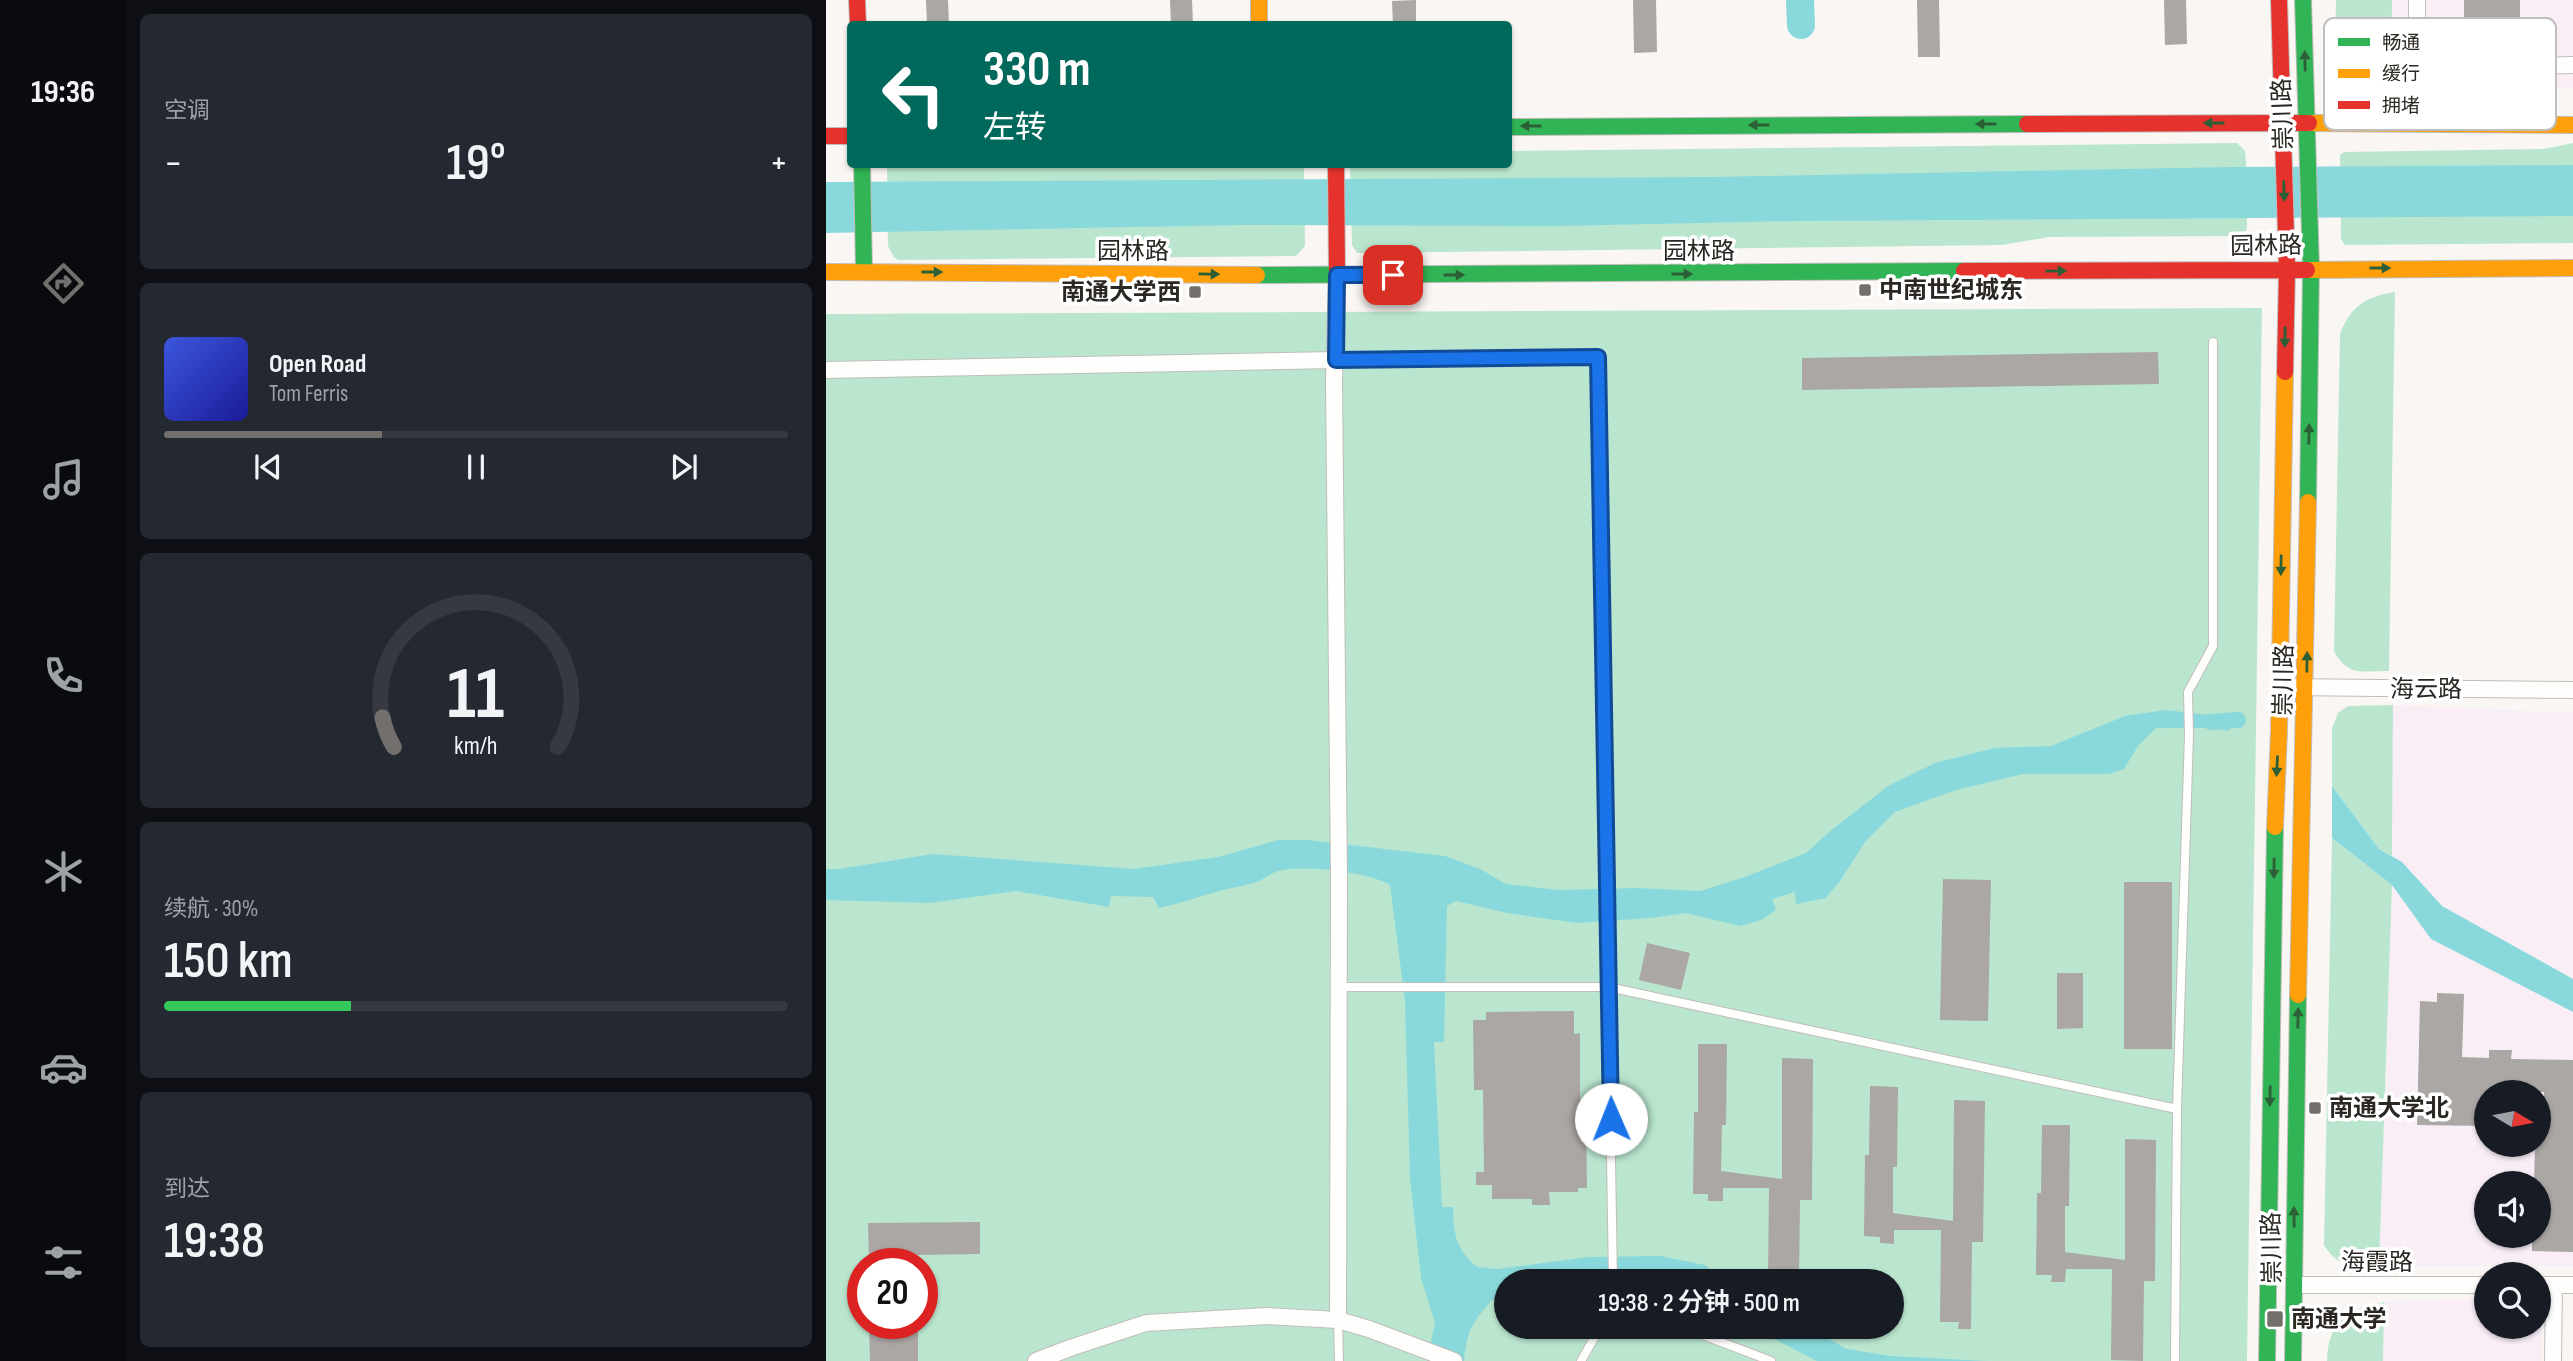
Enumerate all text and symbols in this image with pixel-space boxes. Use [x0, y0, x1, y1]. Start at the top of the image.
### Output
legend [2324, 18, 2556, 130]
text: 畅通 [2382, 32, 2420, 55]
text: 330 m [983, 41, 1090, 100]
icon: left [868, 49, 959, 140]
one-way arrow [2299, 50, 2310, 72]
text: 缓行 [2382, 63, 2420, 86]
text: 19:36 [31, 73, 95, 112]
street label: 崇川路 [2267, 78, 2299, 150]
text: 拥堵 [2382, 95, 2420, 118]
text: 空调 [164, 97, 210, 125]
text: 左转 [983, 109, 1047, 148]
one-way arrow [2202, 117, 2224, 129]
one-way arrow [1975, 118, 1997, 130]
one-way arrow [1747, 120, 1769, 131]
one-way arrow [1520, 121, 1542, 132]
text: 19° [446, 132, 506, 195]
text: − [164, 141, 183, 186]
text: + [769, 141, 788, 186]
one-way arrow [2279, 181, 2290, 203]
street label: 园林路 [2230, 231, 2302, 261]
street label: 园林路 [1097, 237, 1169, 266]
street label: 园林路 [1663, 237, 1735, 266]
pin [1363, 245, 1423, 305]
icon: arrive [1374, 256, 1412, 294]
icon: directions [39, 259, 88, 308]
one-way arrow [2369, 262, 2391, 274]
one-way arrow [2045, 265, 2067, 277]
one-way arrow [921, 266, 943, 278]
one-way arrow [1198, 268, 1220, 280]
one-way arrow [1671, 268, 1693, 280]
one-way arrow [1443, 269, 1465, 281]
place label: 中南世纪城东 [1879, 276, 2023, 305]
place label: 南通大学西 [1061, 278, 1181, 307]
marker: 中南世纪城东 [1857, 282, 1873, 298]
marker: 南通大学西 [1187, 284, 1203, 300]
one-way arrow [2280, 326, 2291, 348]
text: Open Road [269, 349, 366, 380]
text: Tom Ferris [269, 380, 348, 408]
one-way arrow [2304, 423, 2315, 445]
icon: previous [249, 448, 287, 486]
icon: pause [457, 448, 495, 486]
icon: next [665, 448, 703, 486]
icon: music [39, 455, 88, 504]
one-way arrow [2275, 554, 2287, 576]
street label: 崇川路 [2269, 644, 2299, 716]
one-way arrow [2301, 650, 2312, 672]
icon: phone [39, 651, 88, 700]
text: 11 [447, 651, 505, 739]
street label: 海云路 [2390, 675, 2462, 704]
text: km/h [454, 730, 498, 761]
one-way arrow [2271, 755, 2282, 777]
icon: climate [39, 847, 88, 896]
one-way arrow [2268, 858, 2280, 880]
text: 续航 · 30% [164, 895, 258, 923]
text: 150 km [164, 930, 293, 993]
one-way arrow [2292, 1007, 2303, 1029]
icon: car [39, 1043, 88, 1092]
north arrow [2474, 1080, 2552, 1157]
map controls [2474, 1080, 2551, 1339]
position arrow [1574, 1082, 1648, 1156]
one-way arrow [2265, 1085, 2276, 1107]
place label: 南通大学北 [2329, 1094, 2449, 1123]
marker: 南通大学北 [2307, 1100, 2323, 1116]
button: sound [2474, 1171, 2551, 1248]
text: 到达 [164, 1175, 210, 1203]
one-way arrow [2288, 1206, 2300, 1228]
text: 19:38 [164, 1210, 265, 1273]
street label: 崇川路 [2257, 1212, 2287, 1284]
icon: filters [39, 1238, 88, 1287]
speed limit sign: 20 [847, 1248, 938, 1339]
street label: 海霞路 [2341, 1248, 2413, 1277]
button: search [2474, 1262, 2551, 1339]
text: 19:38 · 2 分钟 · 500 m [1598, 1288, 1800, 1319]
place label: 南通大学 [2291, 1305, 2387, 1334]
marker: 南通大学 [2265, 1309, 2285, 1329]

